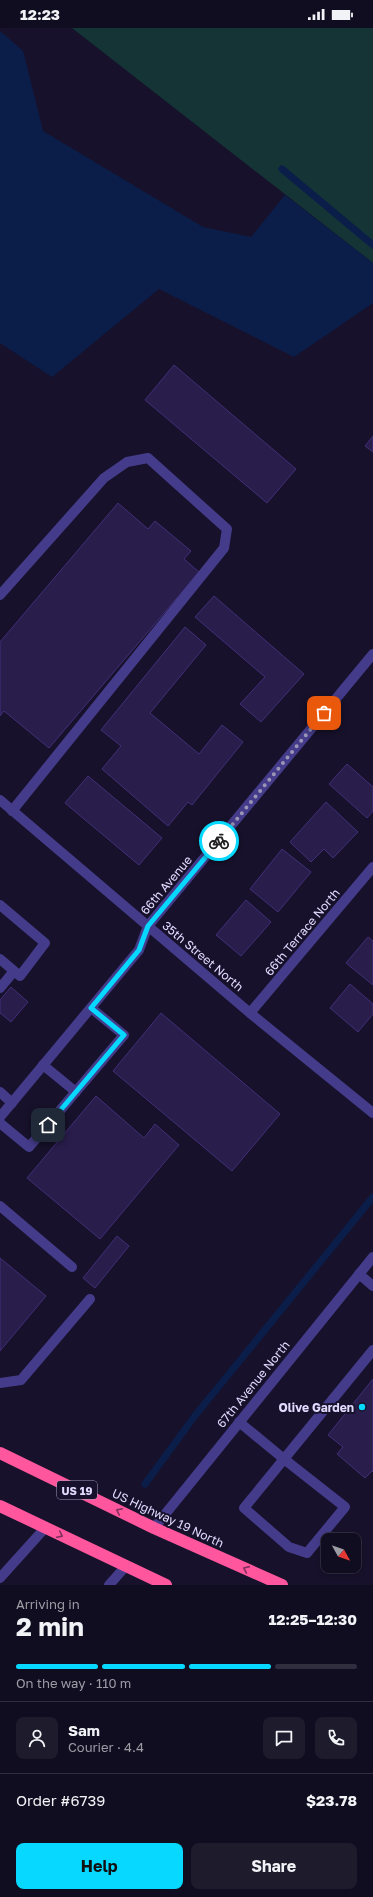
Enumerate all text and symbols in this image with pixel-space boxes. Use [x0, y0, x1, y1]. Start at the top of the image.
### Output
text: 12:23 [20, 5, 60, 23]
pin [307, 696, 341, 730]
icon: bag [313, 702, 335, 724]
courier [199, 821, 239, 861]
icon: bike [208, 830, 230, 852]
street label: 66th Avenue [137, 853, 195, 917]
street label: 66th Terrace North [261, 885, 343, 979]
street label: 35th Street North [159, 918, 247, 994]
pin [31, 1108, 65, 1142]
icon: home [37, 1114, 59, 1136]
street label: 67th Avenue North [213, 1337, 293, 1431]
place label: Olive Garden [278, 1400, 354, 1415]
marker: Olive Garden [357, 1402, 367, 1412]
road number: US 19 [57, 1481, 97, 1499]
street label: US Highway 19 North [110, 1485, 226, 1551]
one-way arrow [116, 1508, 123, 1516]
one-way arrow [56, 1530, 64, 1538]
north arrow [321, 1533, 361, 1573]
map controls [321, 1533, 361, 1573]
one-way arrow [243, 1566, 251, 1574]
text: Arriving in [16, 1596, 80, 1612]
text: 12:25–12:30 [268, 1610, 357, 1628]
text: 2 min [16, 1611, 84, 1642]
text: On the way · 110 m [16, 1675, 131, 1691]
button: person [16, 1717, 58, 1759]
button: chat [263, 1717, 305, 1759]
button: phone [315, 1717, 357, 1759]
text: Sam [68, 1721, 100, 1739]
text: Courier · 4.4 [68, 1739, 144, 1755]
text: Order #6739 [16, 1791, 105, 1809]
text: $23.78 [306, 1791, 357, 1809]
button: Help [16, 1843, 183, 1889]
button: Share [191, 1843, 357, 1889]

